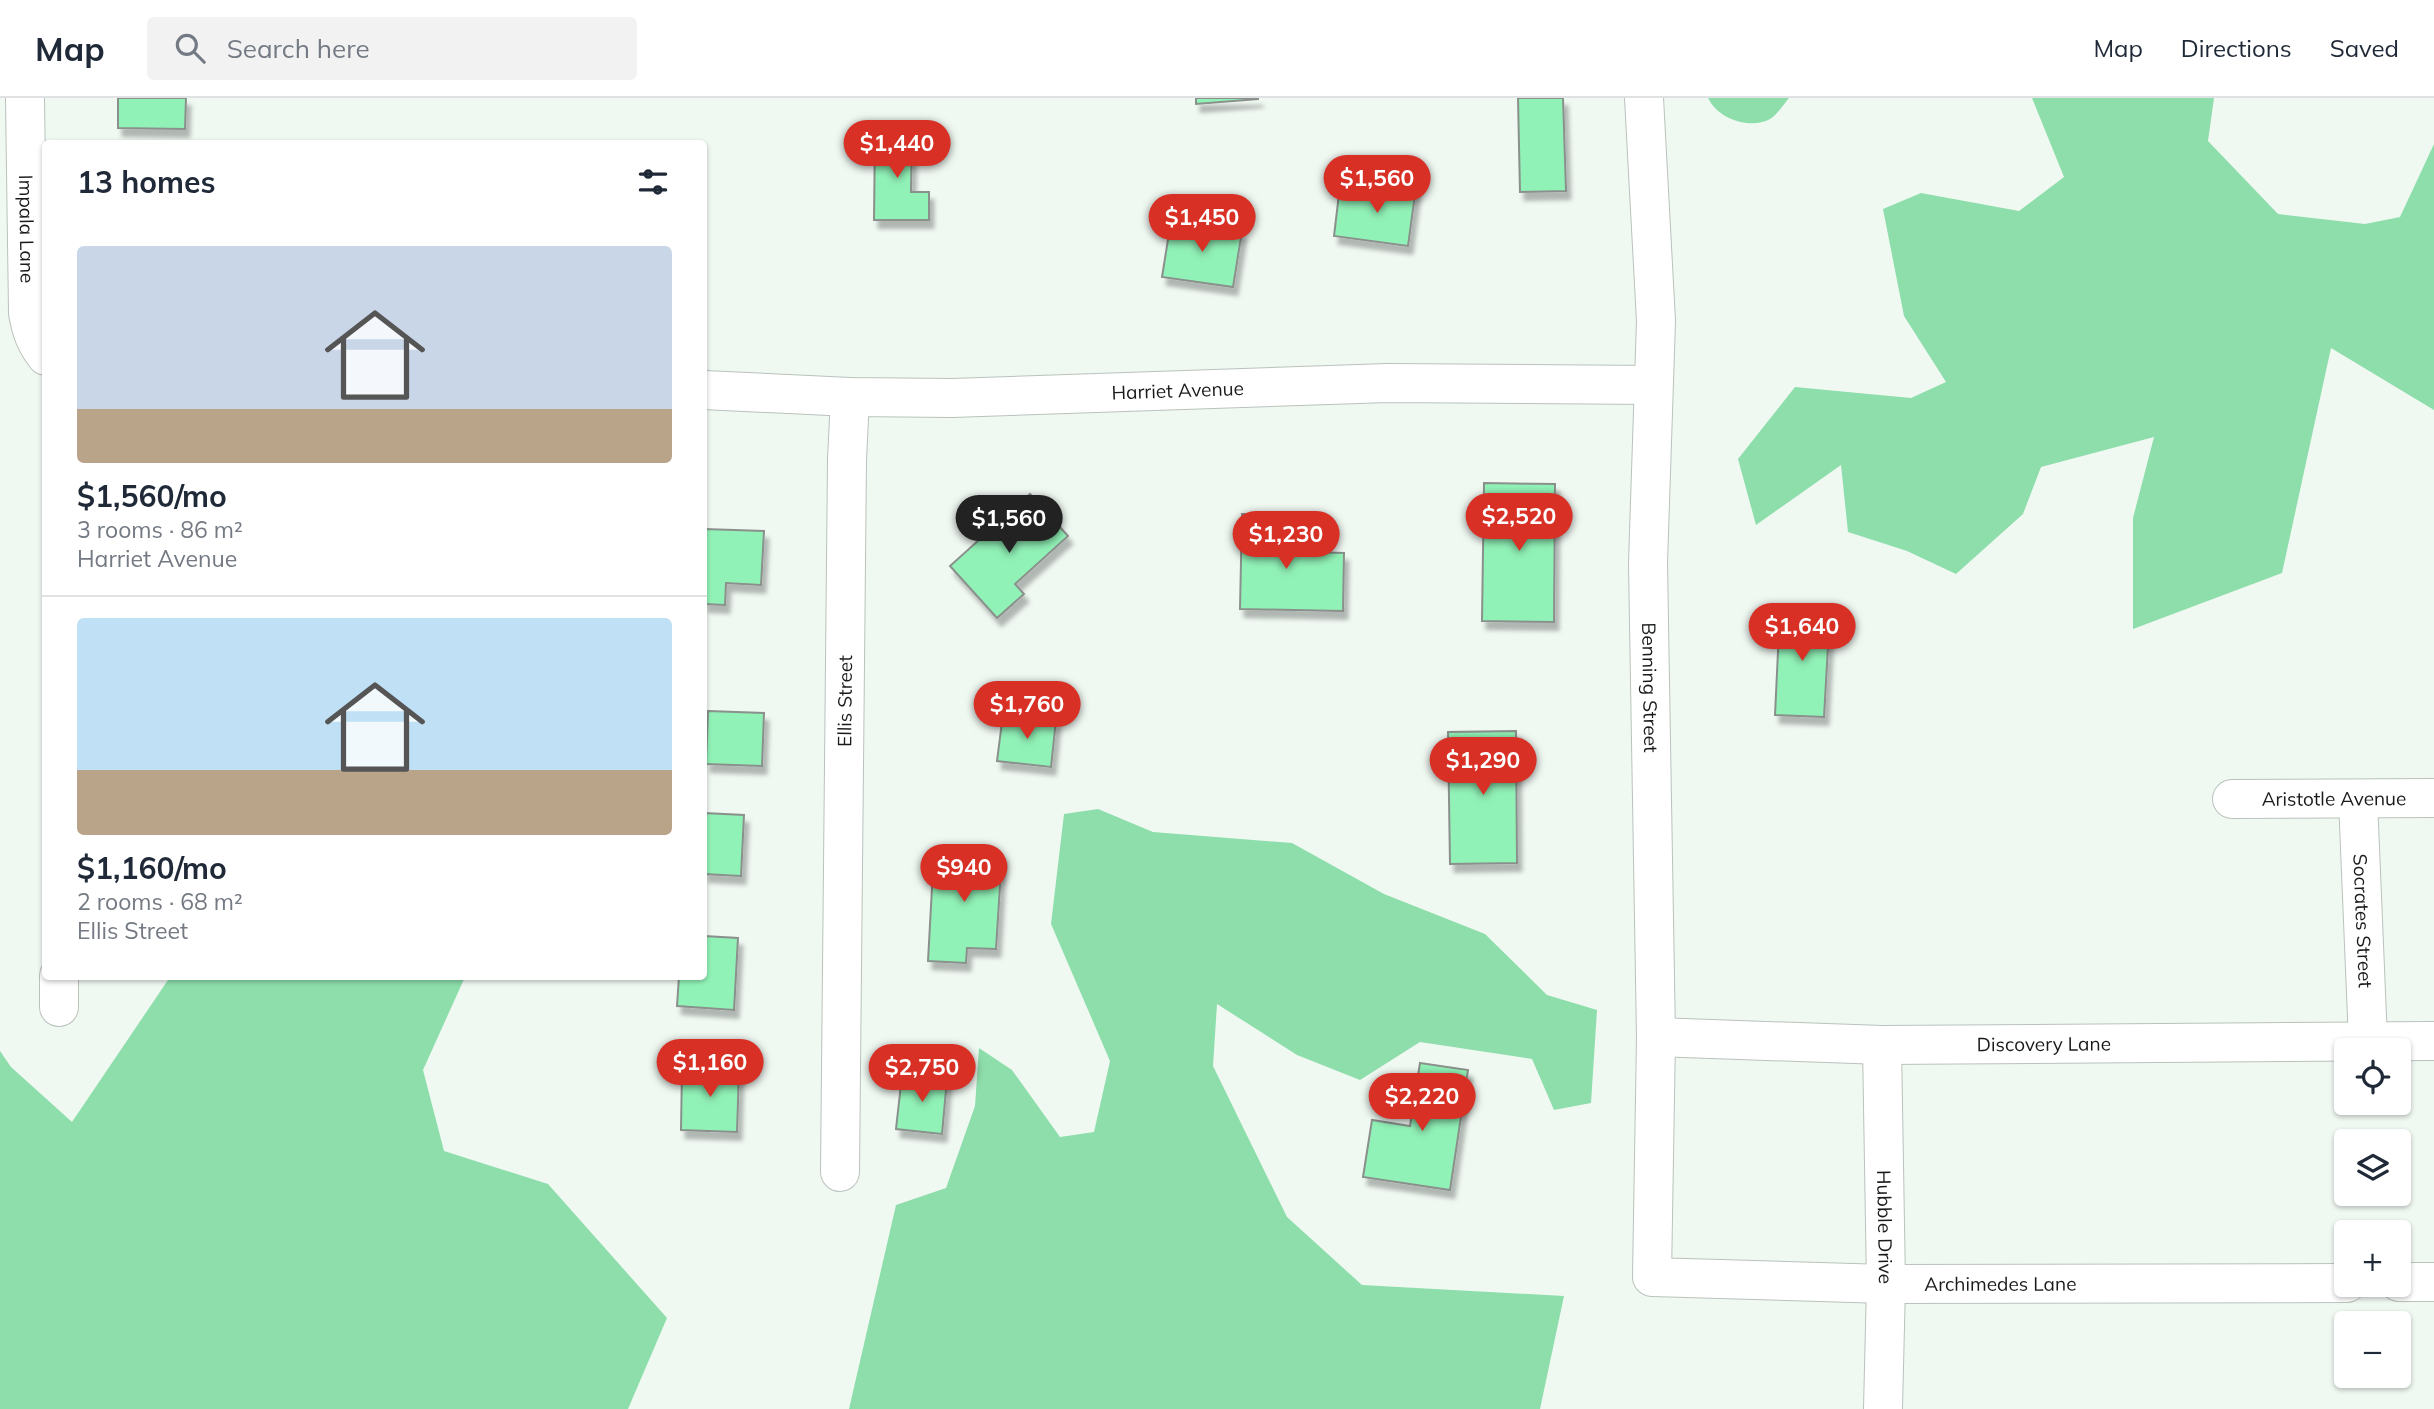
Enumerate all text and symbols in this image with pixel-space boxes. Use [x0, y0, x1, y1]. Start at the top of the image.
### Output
search box [147, 17, 637, 80]
text: Map [35, 28, 105, 69]
icon: search [171, 29, 209, 67]
text: Search here [227, 32, 370, 65]
text: Map [2093, 33, 2143, 63]
text: Directions [2181, 33, 2292, 63]
text: Saved [2330, 33, 2399, 63]
pin: $1,440 [840, 120, 954, 180]
text: $1,440 [860, 128, 934, 157]
pin: $1,560 [1320, 156, 1434, 215]
text: 13 homes [77, 163, 216, 201]
icon: filters [634, 163, 672, 201]
text: $1,560 [1340, 163, 1414, 192]
street label: Impala Lane [14, 175, 40, 283]
pin: $1,450 [1145, 194, 1259, 254]
text: $1,450 [1165, 202, 1239, 231]
icon: home [312, 292, 438, 418]
street label: Harriet Avenue [1111, 376, 1244, 405]
text: $1,560/mo [77, 477, 227, 515]
pin: $2,520 [1462, 494, 1576, 553]
pin: $1,560 [952, 496, 1066, 555]
text: $2,520 [1482, 501, 1556, 530]
text: $1,560 [972, 503, 1046, 532]
pin: $1,230 [1229, 512, 1343, 571]
text: 3 rooms · 86 m² [77, 515, 243, 544]
text: $1,230 [1249, 519, 1323, 548]
text: Harriet Avenue [77, 544, 237, 573]
pin: $1,640 [1745, 603, 1859, 663]
text: $1,640 [1765, 611, 1839, 640]
street label: Benning Street [1637, 622, 1663, 753]
street label: Ellis Street [832, 655, 857, 747]
icon: home [312, 664, 438, 790]
pin: $1,760 [970, 682, 1084, 741]
text: $1,760 [990, 689, 1064, 718]
pin: $1,290 [1426, 738, 1540, 797]
text: $1,290 [1446, 745, 1520, 774]
street label: Aristotle Avenue [2262, 786, 2406, 811]
pin: $940 [923, 844, 1005, 904]
text: $1,160/mo [77, 849, 227, 887]
text: $940 [936, 852, 992, 881]
street label: Socrates Street [2348, 853, 2378, 989]
text: 2 rooms · 68 m² [77, 887, 243, 916]
text: Ellis Street [77, 916, 188, 945]
street label: Discovery Lane [1977, 1031, 2111, 1056]
map controls [2334, 1038, 2411, 1388]
button: locate [2334, 1038, 2411, 1115]
pin: $1,160 [653, 1040, 767, 1099]
pin: $2,750 [865, 1044, 979, 1104]
text: $1,160 [673, 1047, 747, 1076]
text: $2,750 [885, 1052, 959, 1081]
pin: $2,220 [1365, 1074, 1479, 1133]
text: $2,220 [1385, 1081, 1459, 1110]
button: layers [2334, 1129, 2411, 1206]
street label: Hubble Drive [1872, 1170, 1898, 1284]
button: + [2334, 1220, 2411, 1297]
street label: Archimedes Lane [1924, 1272, 2076, 1296]
button: − [2334, 1311, 2411, 1388]

